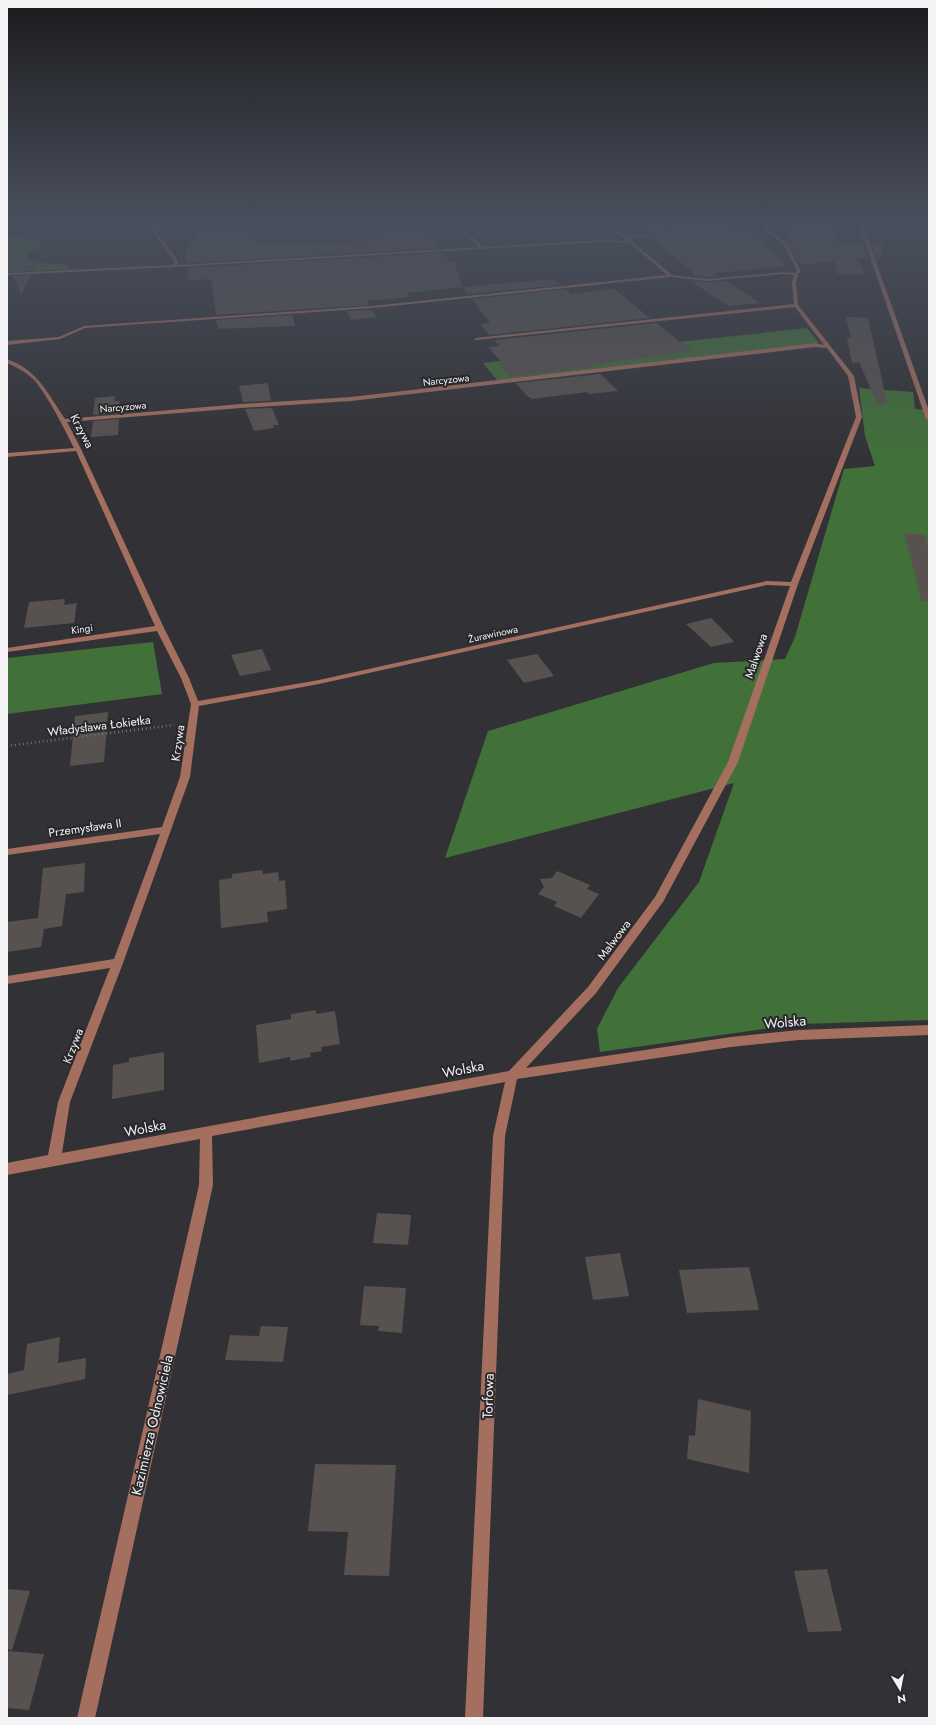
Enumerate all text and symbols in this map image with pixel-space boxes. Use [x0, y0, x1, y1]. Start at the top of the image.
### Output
street label: Narcyzowa [422, 370, 470, 390]
street label: Narcyzowa [99, 397, 147, 417]
street label: Krzywa [65, 411, 99, 452]
street label: Kingi [70, 620, 94, 638]
street label: Żurawinowa [467, 621, 519, 647]
street label: Malwowa [740, 631, 772, 681]
street label: Władysława Łokietka [46, 711, 152, 741]
street label: Krzywa [167, 723, 189, 762]
street label: Przemysława II [47, 814, 123, 842]
street label: Malwowa [593, 916, 635, 964]
street label: Wolska [763, 1010, 807, 1034]
street label: Krzywa [58, 1026, 88, 1066]
street label: Wolska [440, 1055, 486, 1083]
street label: Wolska [122, 1114, 168, 1142]
street label: Kazimierza Odnowiciela [126, 1353, 178, 1497]
street label: Torfowa [477, 1373, 499, 1419]
north arrow [880, 1669, 920, 1709]
text: N [896, 1690, 907, 1707]

